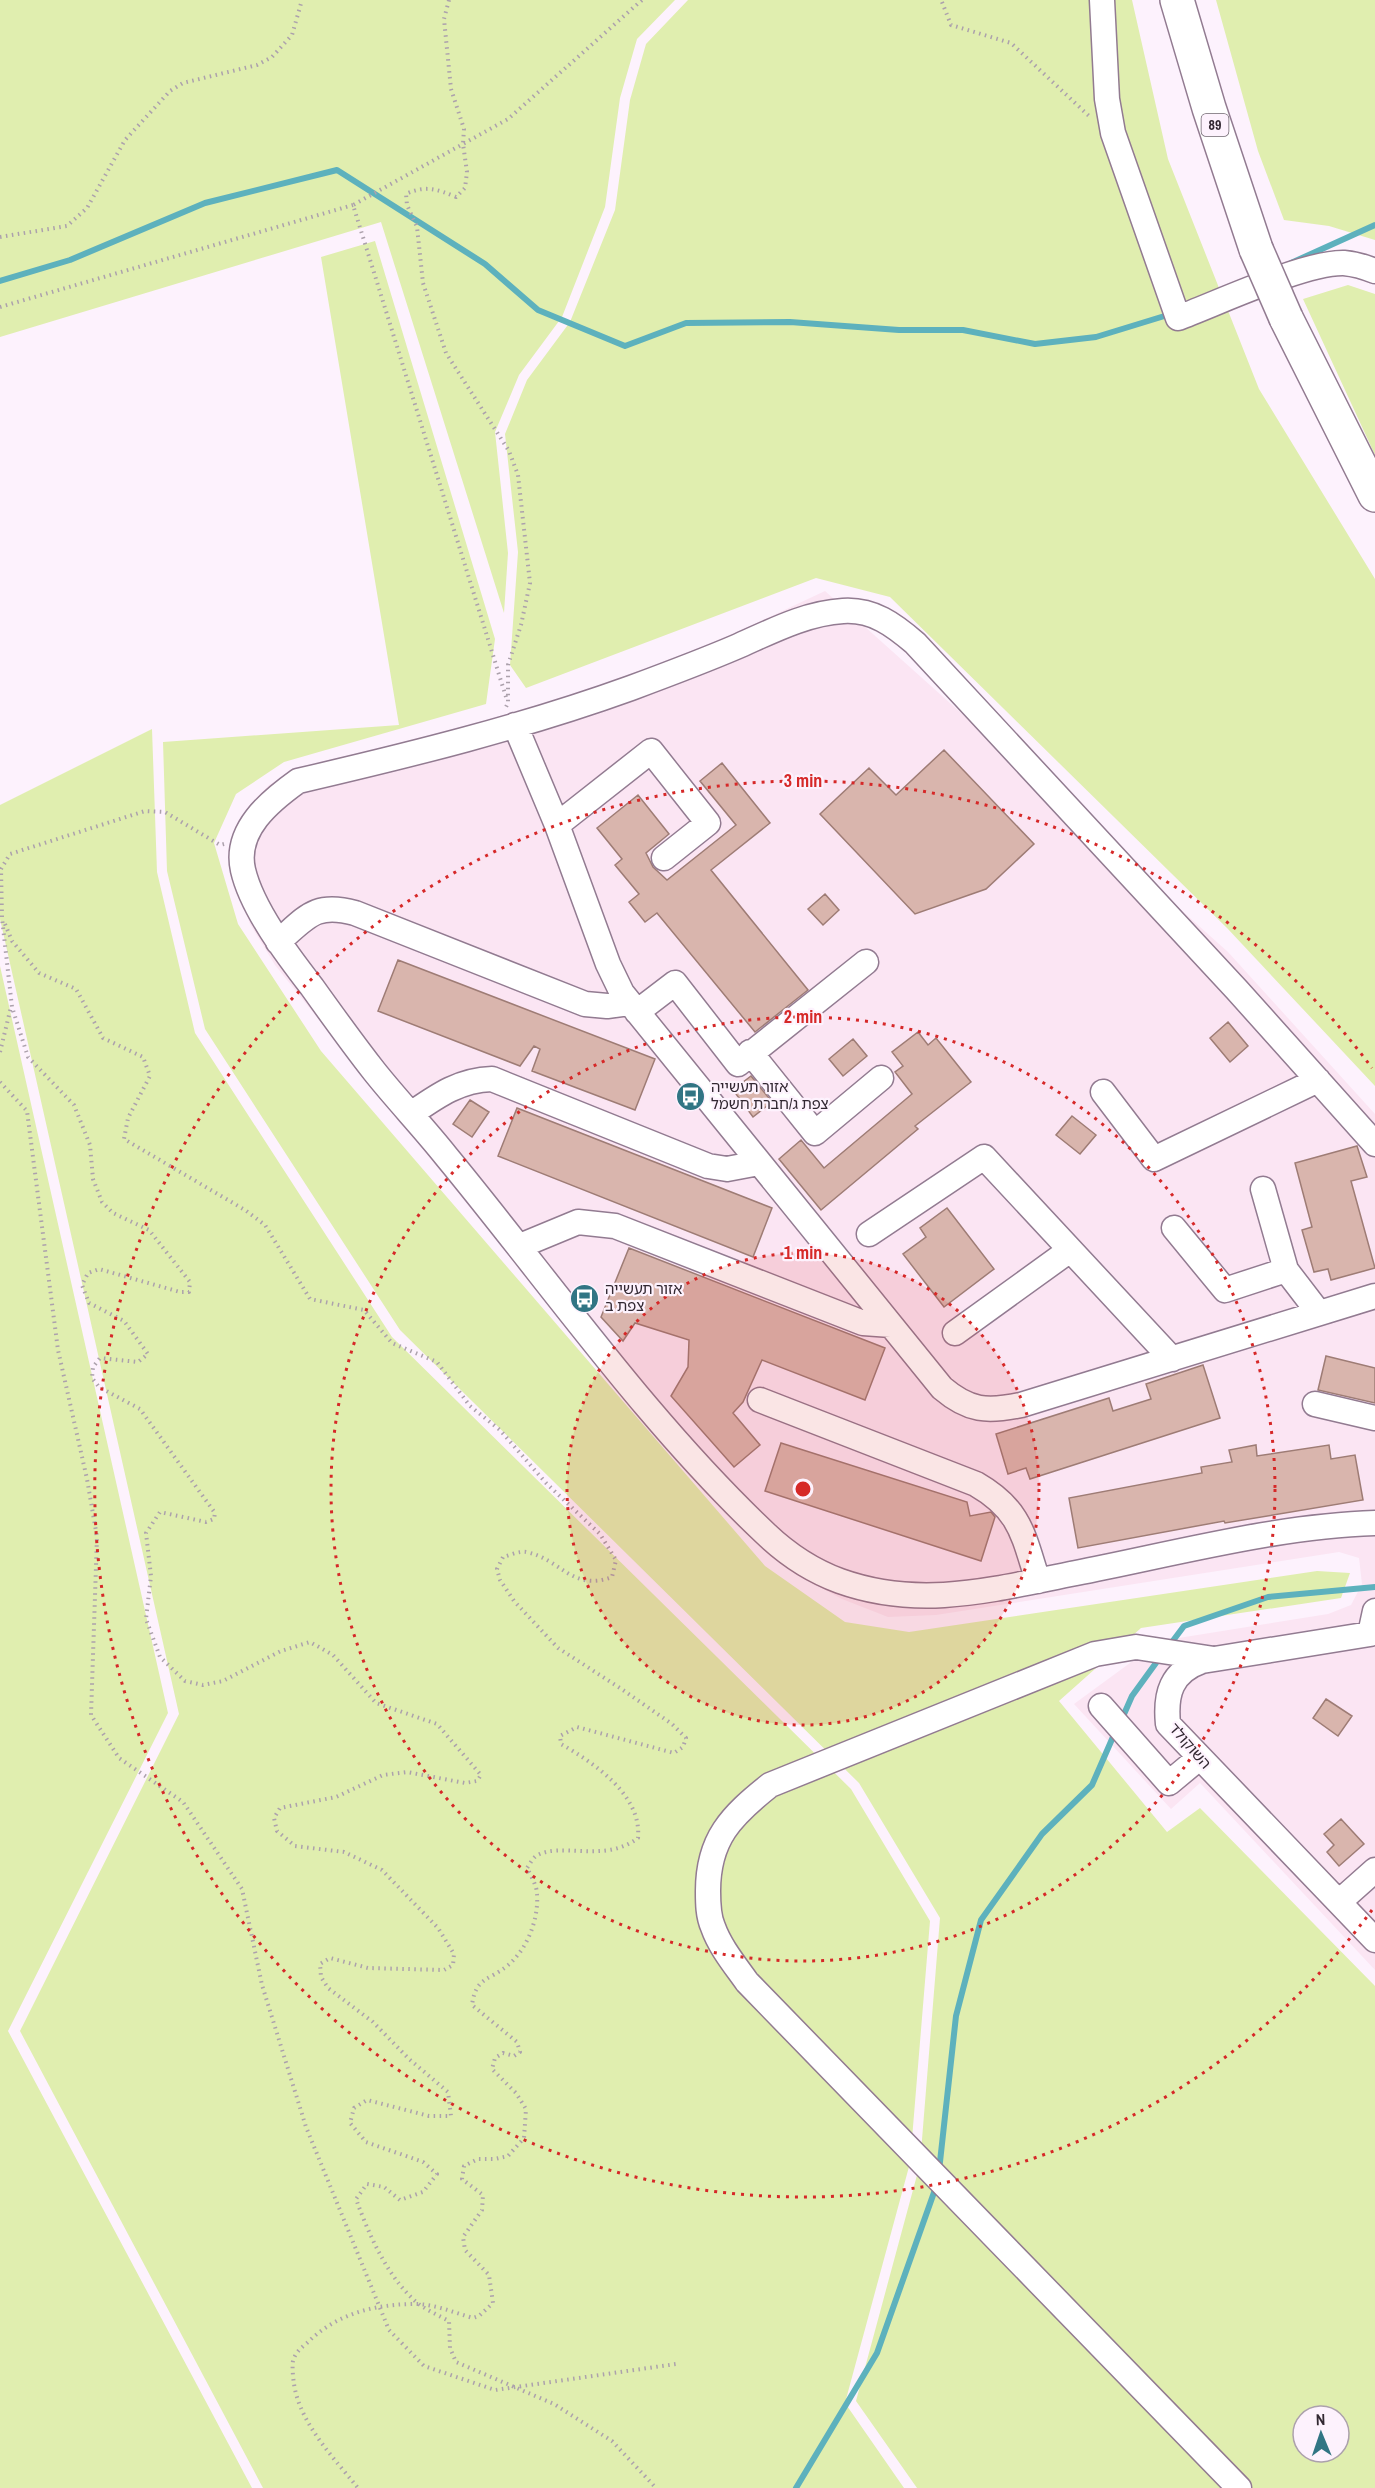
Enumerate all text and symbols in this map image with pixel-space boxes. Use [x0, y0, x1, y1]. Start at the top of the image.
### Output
road number: 89 [1202, 114, 1228, 136]
text: 3 min [784, 768, 822, 793]
text: 2 min [784, 1004, 822, 1029]
place label: אזור תעשייה צפת ג/חברת חשמל [711, 1076, 829, 1114]
bus stop icon: אזור תעשייה צפת ג/חברת חשמל [674, 1080, 706, 1112]
text: 1 min [784, 1240, 822, 1265]
place label: אזור תעשייה צפת ב [605, 1278, 683, 1316]
bus stop icon: אזור תעשייה צפת ב [568, 1282, 600, 1314]
centre of rings [793, 1479, 813, 1499]
street label: השוקולד [1164, 1718, 1216, 1773]
north arrow [1291, 2404, 1351, 2464]
text: N [1315, 2408, 1326, 2430]

